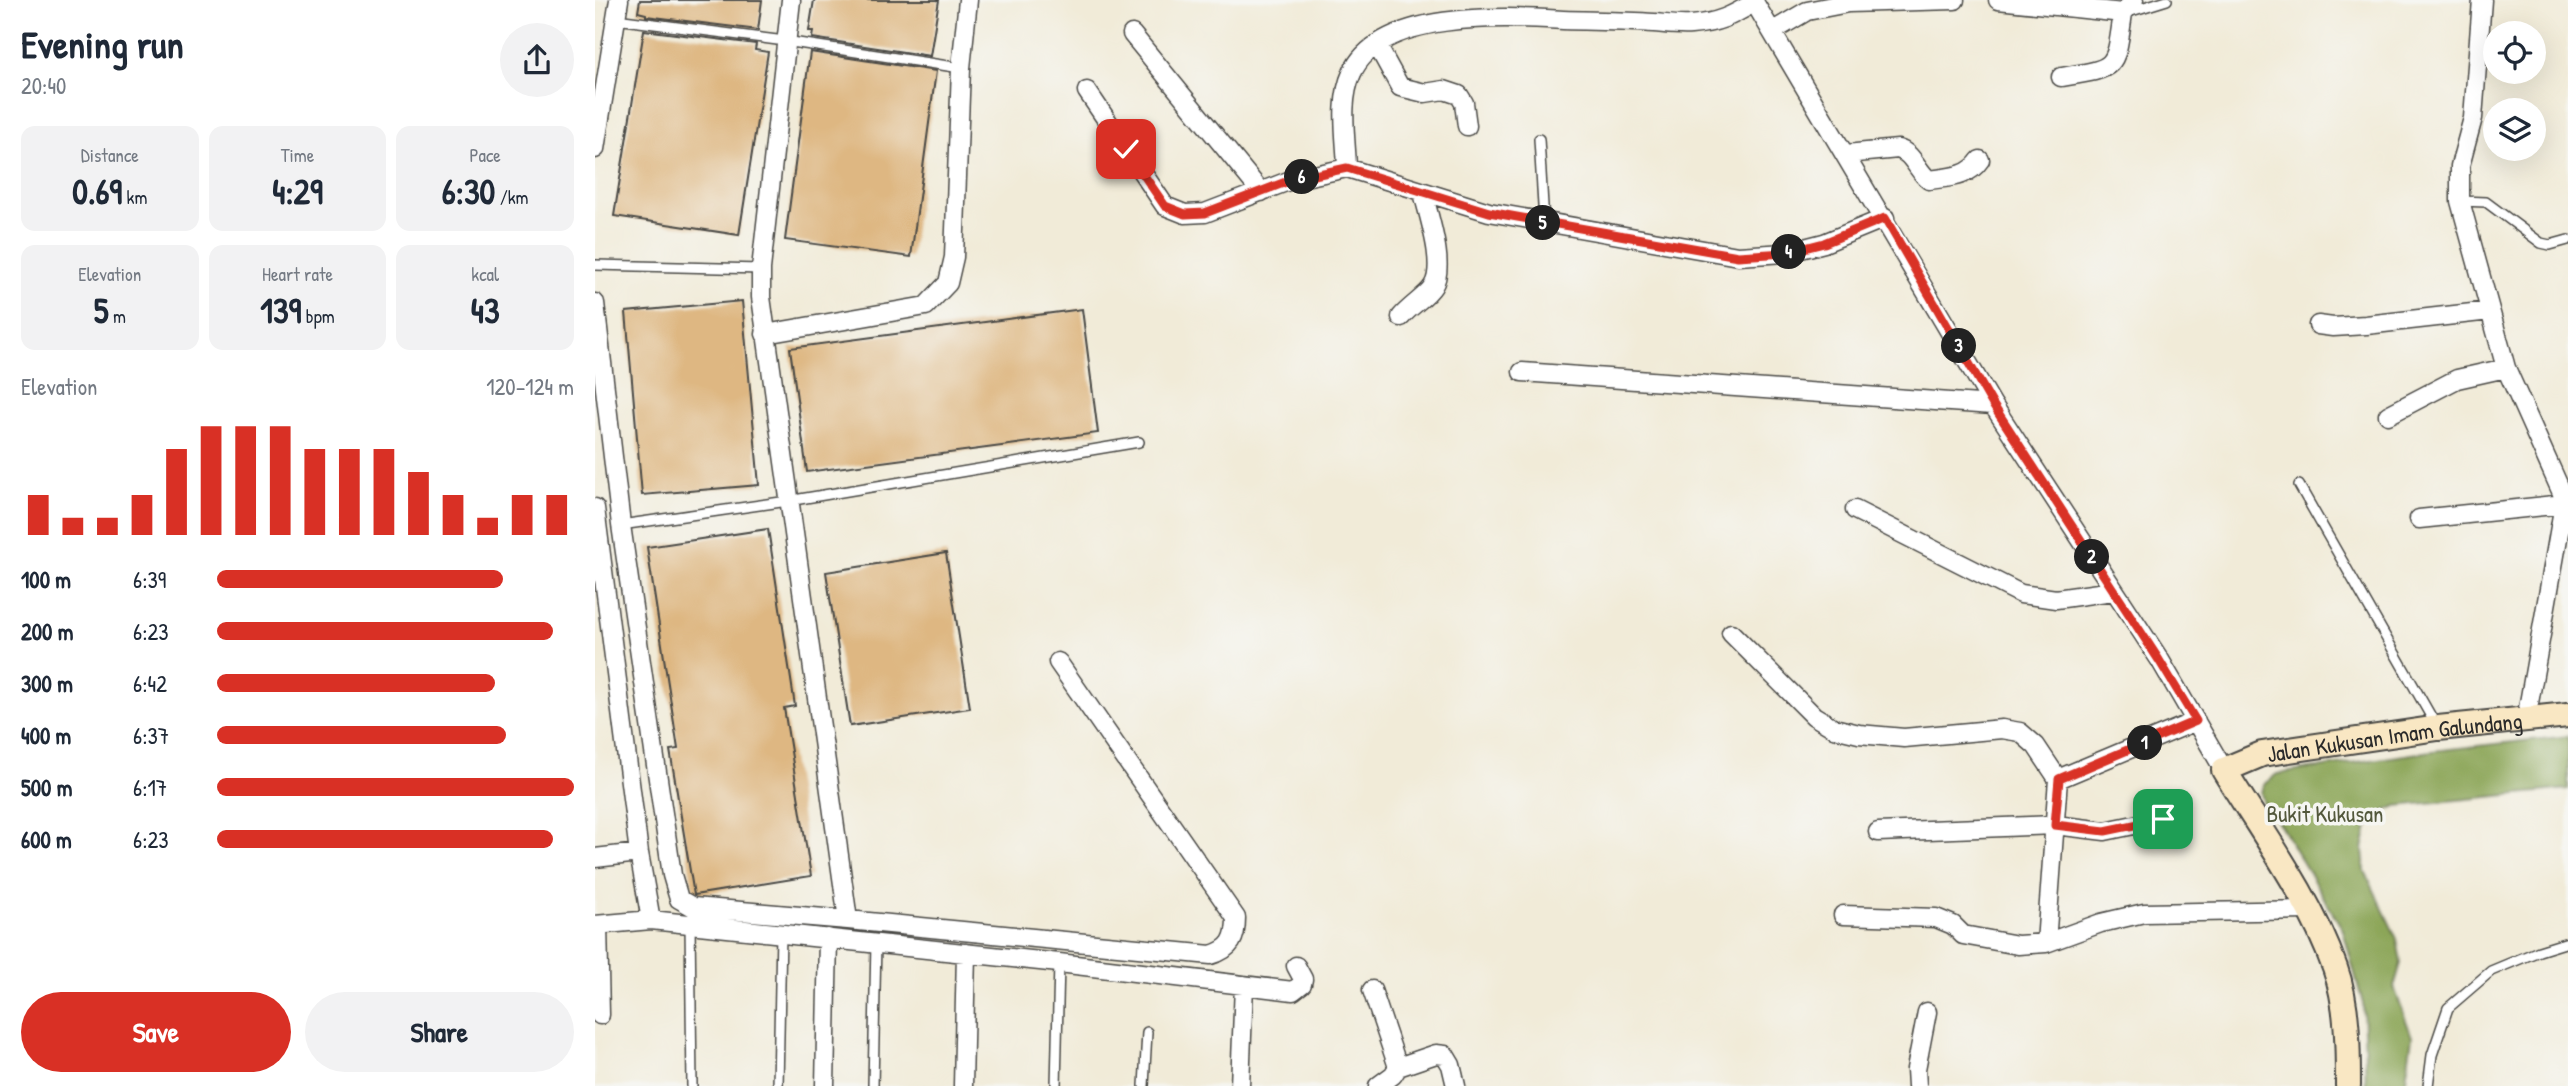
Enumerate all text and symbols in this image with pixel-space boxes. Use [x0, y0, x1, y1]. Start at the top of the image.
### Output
text: Evening run [21, 18, 184, 70]
map controls [2483, 21, 2546, 161]
button: locate [2483, 21, 2546, 84]
button: share [500, 23, 574, 97]
text: 20:40 [21, 70, 66, 101]
button: layers [2483, 98, 2546, 161]
pin [1096, 119, 1156, 179]
icon: check [1107, 130, 1145, 168]
text: Distance [81, 142, 139, 168]
text: Time [281, 142, 314, 168]
text: Pace [469, 142, 501, 168]
pin: 6 [1285, 160, 1319, 194]
text: 6 [1298, 163, 1305, 189]
text: 0.69 [72, 168, 122, 215]
text: 4:29 [272, 168, 323, 215]
text: 6:30 [442, 168, 495, 215]
text: km [122, 184, 147, 210]
text: /km [495, 184, 529, 210]
pin: 5 [1525, 206, 1560, 241]
text: 5 [1538, 209, 1547, 235]
pin: 4 [1771, 234, 1807, 270]
text: 4 [1785, 238, 1792, 264]
text: Elevation [78, 261, 141, 287]
text: Heart rate [262, 261, 333, 287]
text: kcal [471, 261, 499, 287]
text: 5 [94, 287, 109, 334]
text: 139 [260, 287, 301, 334]
text: 43 [471, 287, 500, 334]
text: m [109, 303, 126, 329]
text: bpm [301, 303, 335, 329]
pin: 3 [1941, 328, 1977, 364]
text: 3 [1954, 332, 1963, 358]
text: Elevation [21, 371, 97, 402]
text: 120–124 m [486, 371, 574, 402]
pin: 2 [2075, 540, 2109, 574]
text: 2 [2087, 543, 2096, 569]
text: 100 m [21, 564, 71, 595]
text: 6:39 [133, 564, 166, 595]
text: 200 m [21, 616, 73, 647]
text: 6:23 [133, 616, 169, 647]
text: 300 m [21, 668, 73, 699]
text: 6:42 [133, 668, 167, 699]
street label: Jalan Kukusan Imam Galundang [2265, 704, 2524, 769]
text: 400 m [21, 720, 71, 751]
text: 6:37 [133, 720, 169, 751]
pin: 1 [2127, 726, 2163, 760]
text: 1 [2141, 729, 2148, 755]
text: 500 m [21, 772, 72, 803]
text: 6:17 [133, 772, 167, 803]
pin [2133, 789, 2193, 849]
park label: Bukit Kukusan [2266, 798, 2384, 829]
icon: arrive [2144, 800, 2182, 838]
text: 600 m [21, 824, 72, 855]
text: 6:23 [133, 824, 169, 855]
button: Save [21, 992, 291, 1072]
button: Share [305, 992, 574, 1072]

